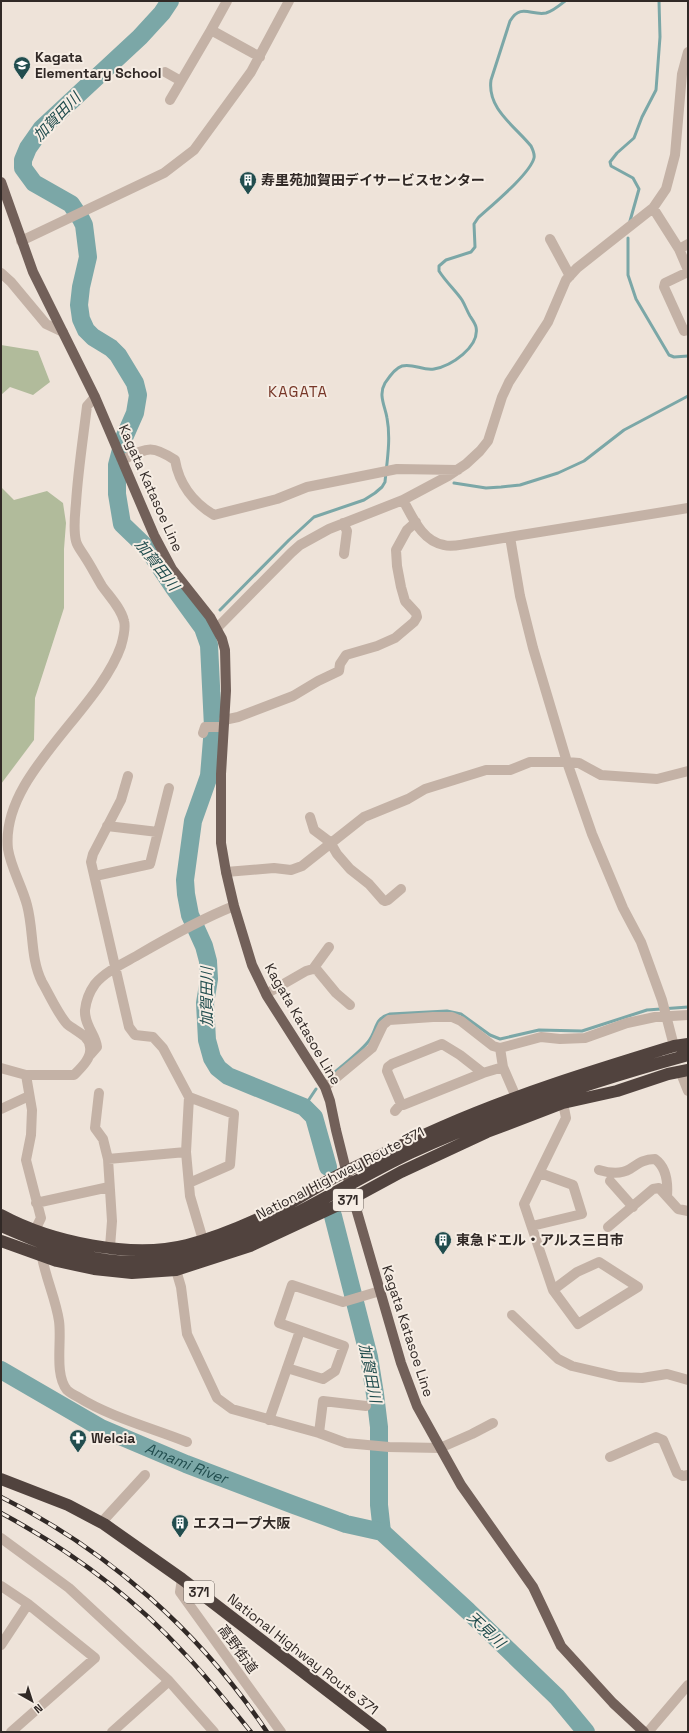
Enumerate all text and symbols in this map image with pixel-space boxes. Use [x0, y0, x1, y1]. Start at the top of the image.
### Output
place label: Kagata Elementary School [35, 48, 161, 82]
school or university icon: Kagata Elementary School [12, 55, 32, 80]
water label: 加賀田川 [29, 87, 86, 145]
building icon: 寿里苑加賀田デイサービスセンター [238, 170, 258, 195]
place label: 寿里苑加賀田デイサービスセンター [261, 171, 485, 189]
district label: KAGATA [268, 382, 328, 401]
street label: Kagata Katasoe Line [115, 422, 187, 554]
water label: 加賀田川 [131, 535, 185, 596]
street label: Kagata Katasoe Line [261, 960, 345, 1088]
water label: 加賀田川 [197, 965, 216, 1027]
street label: National Highway Route 371 [253, 1123, 427, 1223]
road number: 371 [333, 1189, 363, 1211]
building icon: 東急ドエル・アルス三日市 [433, 1230, 453, 1255]
place label: 東急ドエル・アルス三日市 [456, 1231, 624, 1249]
street label: Kagata Katasoe Line [378, 1263, 438, 1399]
water label: 加賀田川 [355, 1342, 386, 1406]
pharmacy icon: Welcia [68, 1428, 88, 1453]
place label: Welcia [91, 1429, 135, 1447]
water label: Amami River [143, 1438, 232, 1488]
building icon: エスコープ大阪 [170, 1513, 190, 1538]
place label: エスコープ大阪 [193, 1514, 290, 1532]
road number: 371 [184, 1581, 214, 1603]
street label: National Highway Route 371 [224, 1589, 382, 1719]
water label: 天見川 [463, 1607, 511, 1653]
street label: 高野街道 [214, 1621, 262, 1677]
north arrow [12, 1681, 52, 1721]
text: N [31, 1701, 46, 1717]

